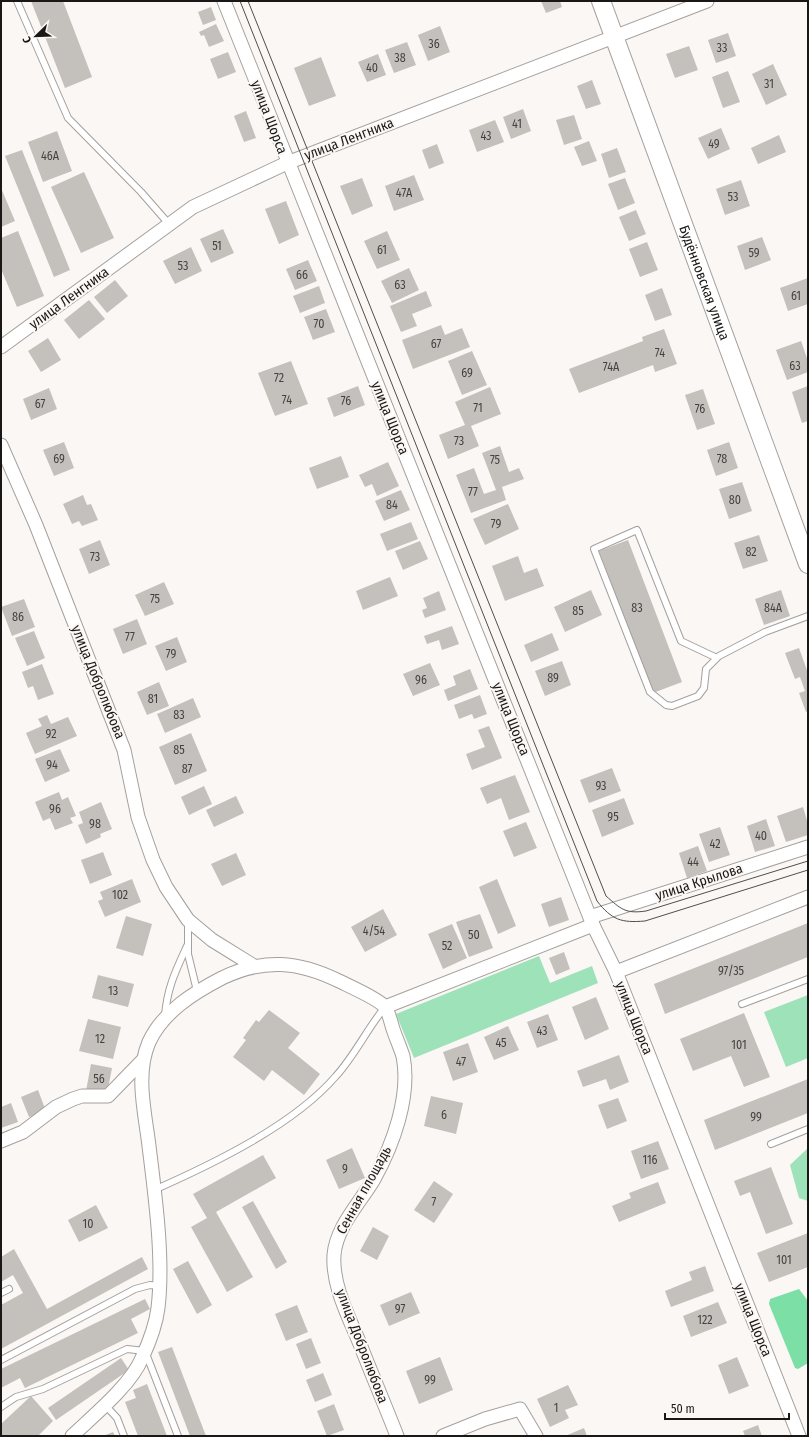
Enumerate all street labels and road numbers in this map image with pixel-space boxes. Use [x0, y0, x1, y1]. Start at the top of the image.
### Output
street label: улица Щорса [247, 78, 291, 156]
street label: улица Ленгника [302, 114, 396, 164]
street label: Будённовская улица [676, 223, 733, 343]
street label: улица Ленгника [26, 263, 112, 333]
street label: улица Щорса [368, 379, 412, 457]
street label: улица Добролюбова [67, 623, 129, 741]
street label: улица Щорса [489, 680, 533, 758]
street label: улица Крылова [653, 860, 745, 904]
street label: улица Щорса [612, 979, 656, 1057]
street label: Сенная площадь [333, 1142, 395, 1237]
street label: улица Щорса [731, 1281, 775, 1359]
street label: улица Добролюбова [332, 1286, 392, 1406]

